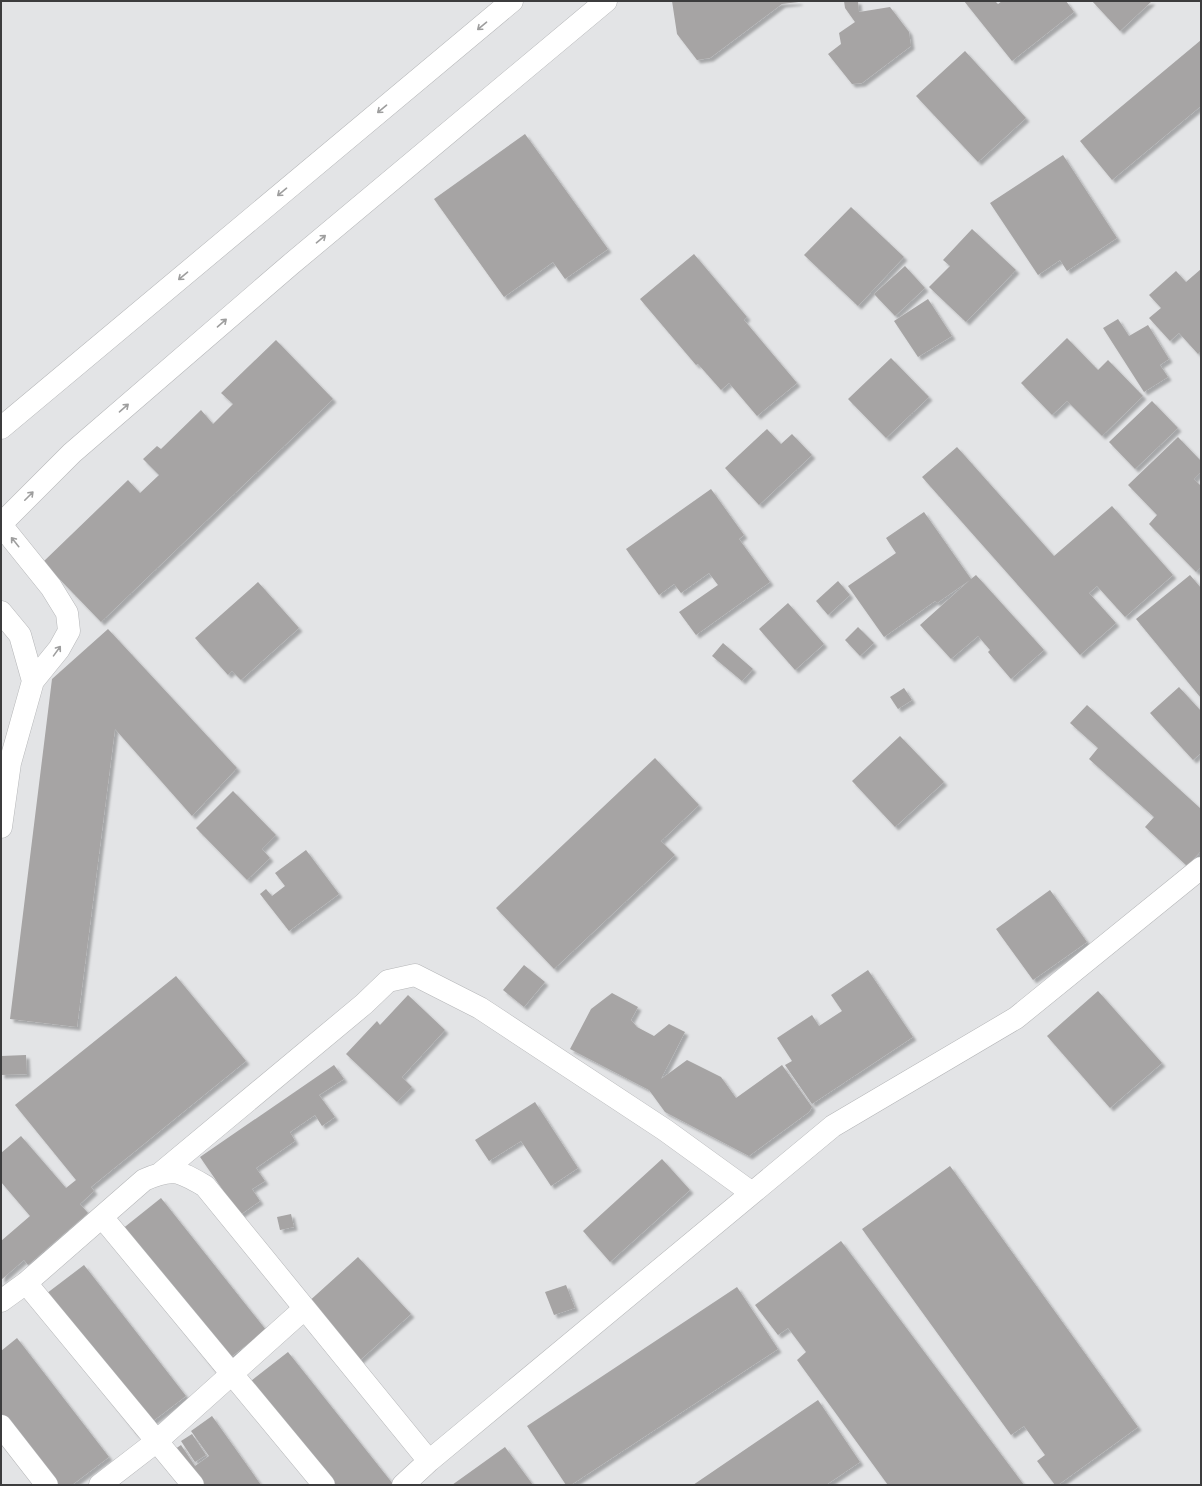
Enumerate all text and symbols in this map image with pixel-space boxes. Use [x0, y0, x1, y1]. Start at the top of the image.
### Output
one-way arrow [477, 21, 488, 30]
one-way arrow [377, 105, 388, 114]
one-way arrow [277, 188, 288, 197]
one-way arrow [316, 234, 326, 243]
one-way arrow [177, 271, 188, 280]
one-way arrow [217, 319, 227, 328]
one-way arrow [119, 403, 129, 413]
one-way arrow [24, 491, 34, 501]
one-way arrow [10, 536, 19, 547]
one-way arrow [53, 645, 61, 656]

